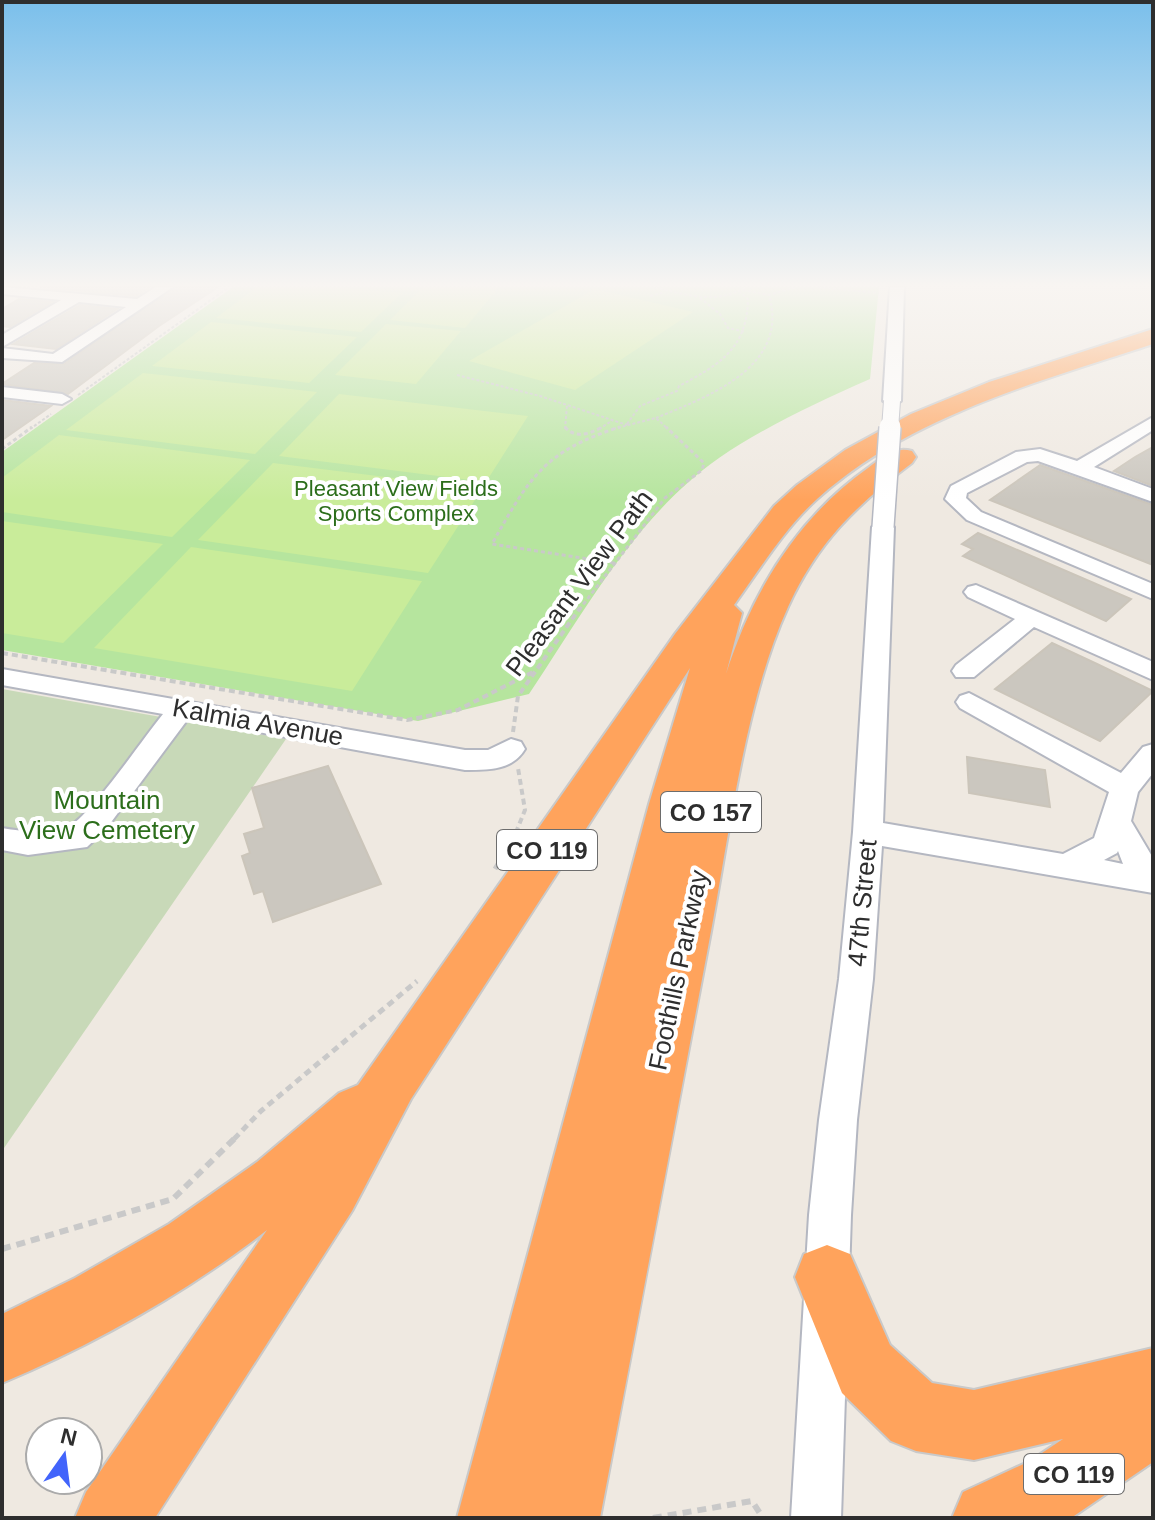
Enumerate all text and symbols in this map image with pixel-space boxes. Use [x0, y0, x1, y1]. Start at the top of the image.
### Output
park label: Pleasant View Fields Sports Complex [294, 476, 498, 526]
street label: Pleasant View Path [499, 484, 659, 682]
street label: Kalmia Avenue [170, 692, 346, 752]
park label: Mountain View Cemetery [19, 785, 195, 845]
road number: CO 157 [661, 792, 761, 832]
road number: CO 119 [497, 830, 597, 870]
street label: 47th Street [842, 838, 883, 968]
street label: Foothills Parkway [642, 867, 714, 1073]
north arrow [24, 1416, 104, 1496]
text: N [58, 1423, 79, 1451]
road number: CO 119 [1024, 1454, 1124, 1494]

